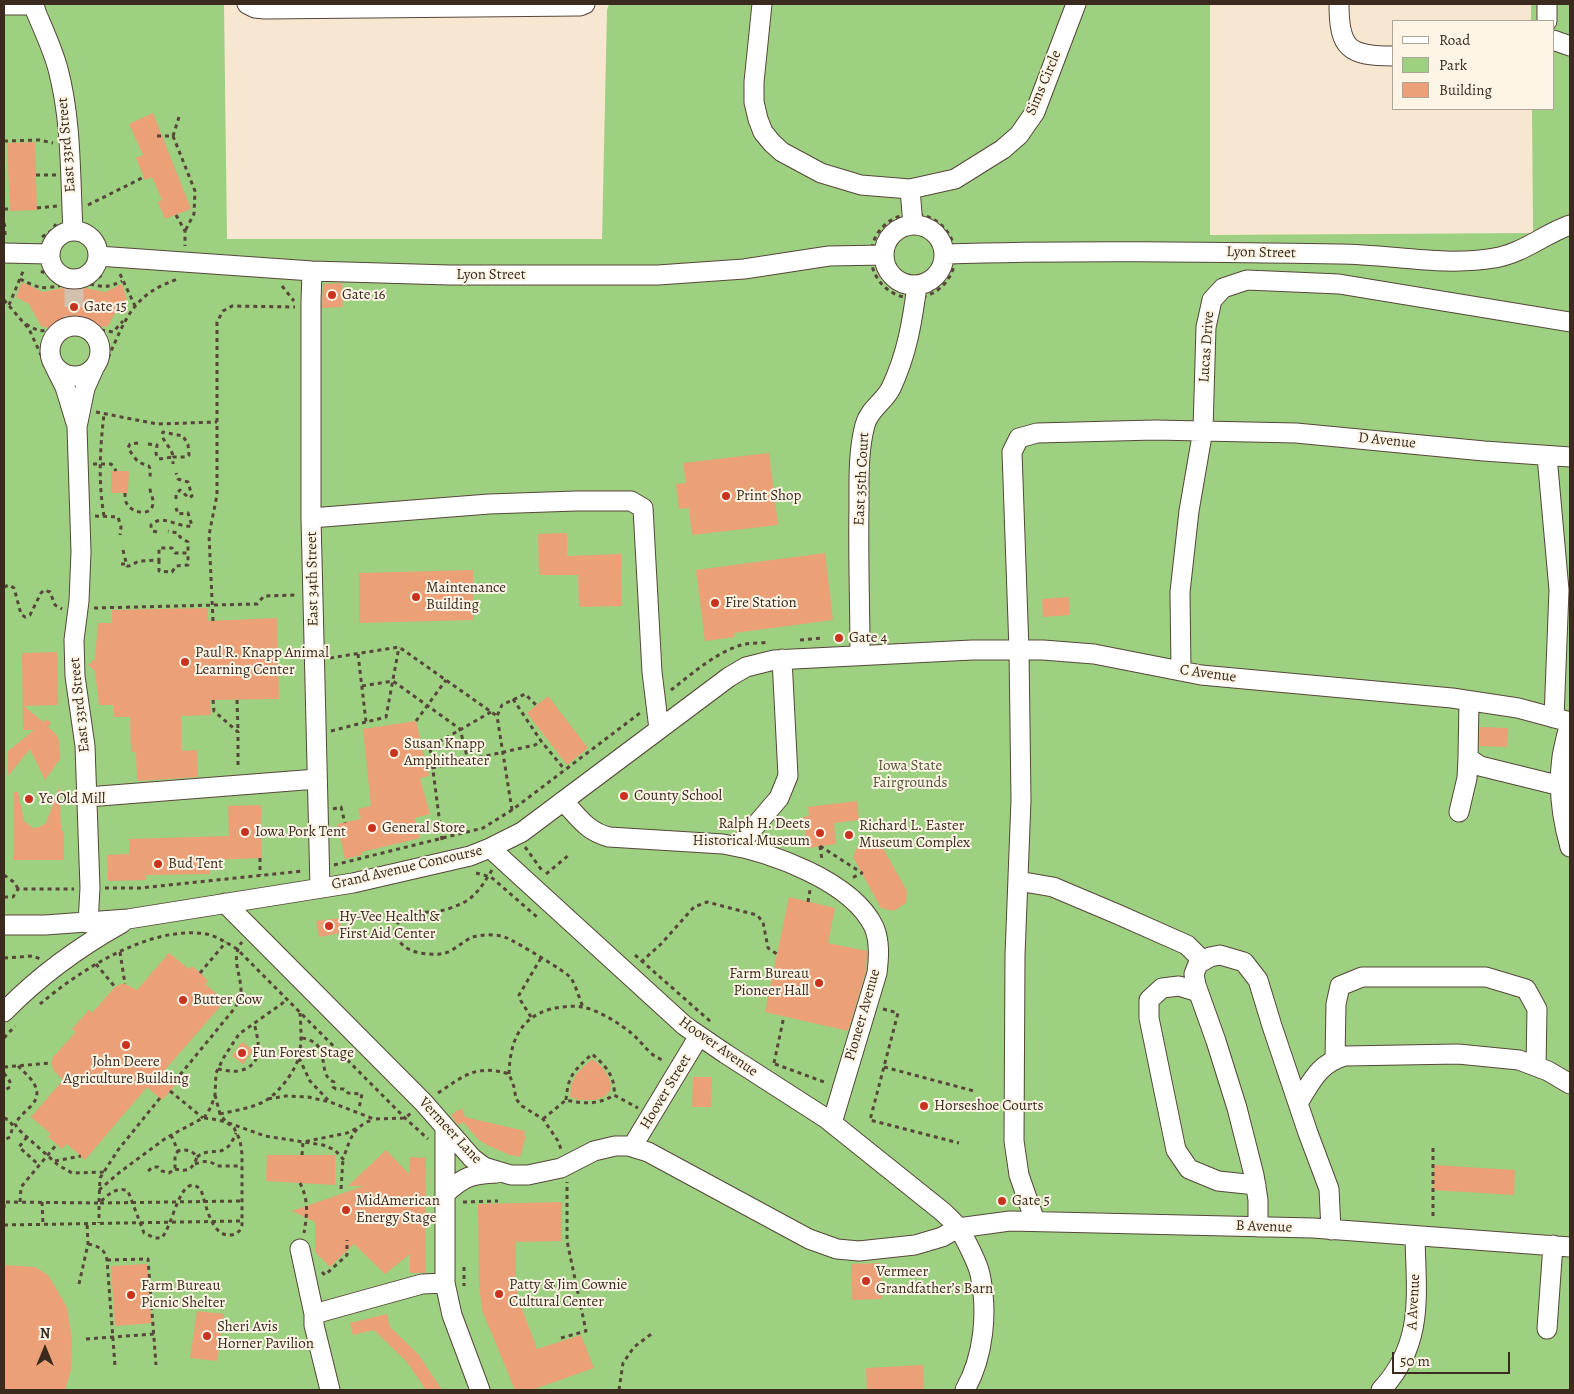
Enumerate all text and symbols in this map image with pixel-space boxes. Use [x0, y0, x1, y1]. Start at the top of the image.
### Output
legend [1392, 20, 1554, 110]
text: Road [1439, 30, 1470, 50]
street label: Sims Circle [1022, 48, 1066, 118]
text: Park [1439, 55, 1467, 75]
text: Building [1439, 80, 1492, 100]
street label: East 33rd Street [54, 97, 80, 193]
street label: Lyon Street [1226, 243, 1296, 263]
street label: Lyon Street [456, 266, 526, 284]
place label: Gate 16 [342, 286, 386, 304]
marker: Gate 16 [326, 289, 338, 301]
place label: Gate 15 [84, 298, 127, 316]
marker: Gate 15 [68, 301, 80, 313]
street label: Lucas Drive [1196, 311, 1218, 383]
street label: D Avenue [1357, 429, 1417, 453]
street label: East 35th Court [851, 432, 873, 526]
place label: Print Shop [736, 487, 801, 505]
marker: Print Shop [720, 490, 732, 502]
street label: East 34th Street [303, 531, 323, 627]
place label: Maintenance Building [426, 579, 506, 614]
marker: Maintenance Building [410, 591, 422, 603]
place label: Fire Station [725, 594, 797, 612]
marker: Fire Station [709, 597, 721, 609]
place label: Gate 4 [849, 629, 887, 647]
marker: Gate 4 [833, 632, 845, 644]
place label: Paul R. Knapp Animal Learning Center [195, 644, 329, 679]
marker: Paul R. Knapp Animal Learning Center [179, 656, 191, 668]
street label: East 33rd Street [66, 657, 94, 753]
street label: C Avenue [1179, 661, 1237, 687]
place label: Susan Knapp Amphitheater [404, 735, 489, 770]
marker: Susan Knapp Amphitheater [388, 747, 400, 759]
park label: Iowa State Fairgrounds [873, 757, 947, 792]
place label: County School [634, 787, 722, 805]
place label: Ye Old Mill [39, 790, 105, 808]
marker: County School [618, 790, 630, 802]
marker: Ye Old Mill [23, 793, 35, 805]
place label: Ralph H. Deets Historical Museum [692, 815, 810, 850]
place label: Richard L. Easter Museum Complex [859, 817, 970, 852]
place label: General Store [382, 819, 465, 837]
marker: General Store [366, 822, 378, 834]
place label: Iowa Pork Tent [255, 823, 346, 841]
marker: Iowa Pork Tent [239, 826, 251, 838]
marker: Ralph H. Deets Historical Museum [814, 827, 826, 839]
marker: Richard L. Easter Museum Complex [843, 829, 855, 841]
street label: Grand Avenue Concourse [330, 842, 484, 894]
place label: Bud Tent [168, 855, 223, 873]
marker: Bud Tent [152, 858, 164, 870]
place label: Hy-Vee Health & First Aid Center [339, 908, 440, 943]
marker: Hy-Vee Health & First Aid Center [323, 920, 335, 932]
place label: Farm Bureau Pioneer Hall [729, 965, 809, 1000]
street label: Pioneer Avenue [841, 967, 885, 1063]
marker: Farm Bureau Pioneer Hall [813, 977, 825, 989]
place label: Butter Cow [193, 991, 262, 1009]
marker: Butter Cow [177, 994, 189, 1006]
street label: Hoover Avenue [675, 1013, 761, 1081]
marker: John Deere Agriculture Building [120, 1039, 132, 1051]
place label: Fun Forest Stage [252, 1044, 354, 1062]
marker: Fun Forest Stage [236, 1047, 248, 1059]
street label: Hoover Street [637, 1051, 695, 1133]
place label: John Deere Agriculture Building [63, 1053, 189, 1088]
street label: Vermeer Lane [415, 1094, 485, 1168]
place label: Horseshoe Courts [934, 1097, 1044, 1115]
marker: Horseshoe Courts [918, 1100, 930, 1112]
place label: MidAmerican Energy Stage [356, 1192, 440, 1227]
place label: Gate 5 [1012, 1192, 1050, 1210]
marker: Gate 5 [996, 1195, 1008, 1207]
marker: MidAmerican Energy Stage [340, 1204, 352, 1216]
street label: B Avenue [1235, 1217, 1293, 1237]
place label: Vermeer Grandfather’s Barn [876, 1263, 993, 1298]
street label: A Avenue [1404, 1273, 1424, 1331]
marker: Vermeer Grandfather’s Barn [860, 1275, 872, 1287]
place label: Patty & Jim Cownie Cultural Center [509, 1276, 627, 1311]
place label: Farm Bureau Picnic Shelter [141, 1277, 225, 1312]
marker: Patty & Jim Cownie Cultural Center [493, 1288, 505, 1300]
marker: Farm Bureau Picnic Shelter [125, 1289, 137, 1301]
place label: Sheri Avis Horner Pavilion [217, 1318, 314, 1353]
north arrow [20, 1324, 70, 1374]
text: N [40, 1324, 50, 1343]
marker: Sheri Avis Horner Pavilion [201, 1330, 213, 1342]
scale bar [1394, 1342, 1512, 1374]
text: 50 m [1400, 1351, 1430, 1371]

